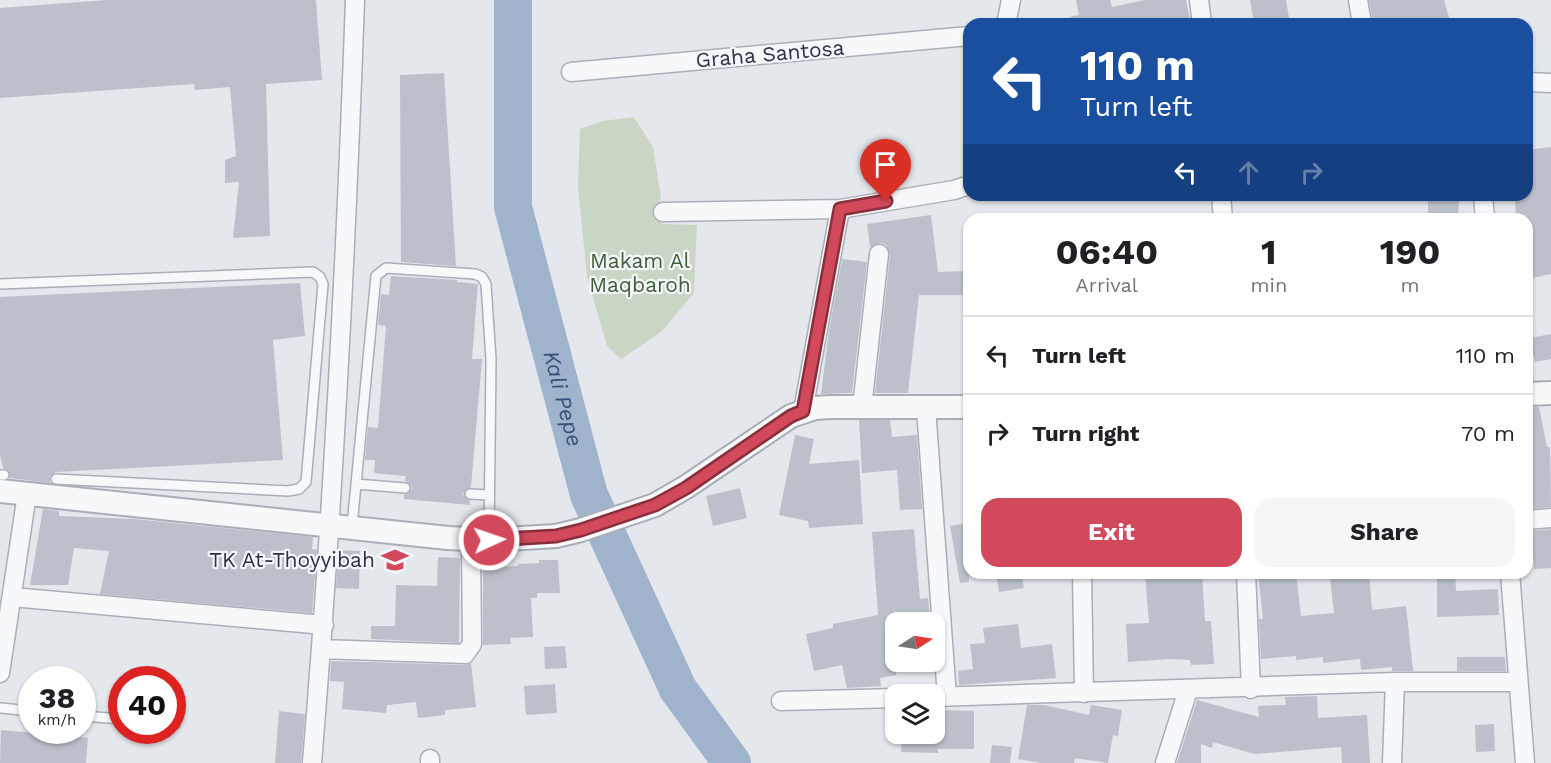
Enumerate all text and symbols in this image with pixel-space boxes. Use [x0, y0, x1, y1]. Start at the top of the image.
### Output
street label: Graha Santosa [695, 35, 846, 72]
text: 110 m [1080, 41, 1195, 90]
icon: left [981, 42, 1059, 120]
text: Turn left [1080, 91, 1192, 123]
pin [860, 139, 911, 201]
icon: arrive [869, 148, 902, 181]
icon: left [1169, 156, 1202, 189]
icon: ahead [1232, 156, 1265, 189]
icon: right [1295, 156, 1328, 189]
text: 06:40 [1055, 231, 1158, 273]
text: 1 [1261, 231, 1277, 273]
text: 190 [1380, 231, 1441, 273]
park label: Makam Al Maqbaroh [589, 248, 691, 297]
text: Arrival [1076, 273, 1138, 297]
text: min [1251, 273, 1287, 297]
text: m [1401, 273, 1420, 297]
icon: left [981, 339, 1014, 372]
text: Turn left [1032, 343, 1126, 368]
text: 110 m [1456, 343, 1515, 368]
water label: Kali Pepe [538, 348, 588, 449]
icon: right [981, 417, 1014, 450]
text: Turn right [1032, 421, 1139, 446]
text: 70 m [1461, 421, 1515, 446]
button: Exit [981, 498, 1242, 567]
button: Share [1254, 498, 1515, 567]
position arrow [457, 508, 521, 572]
school or university icon: TK At-Thoyyibah [380, 545, 410, 575]
place label: TK At-Thoyyibah [209, 547, 375, 572]
north arrow [885, 612, 945, 672]
map controls [885, 612, 945, 744]
speed limit sign: 40 [108, 666, 186, 744]
text: 38 [39, 680, 75, 715]
button: layers [885, 684, 945, 744]
text: km/h [38, 711, 76, 729]

